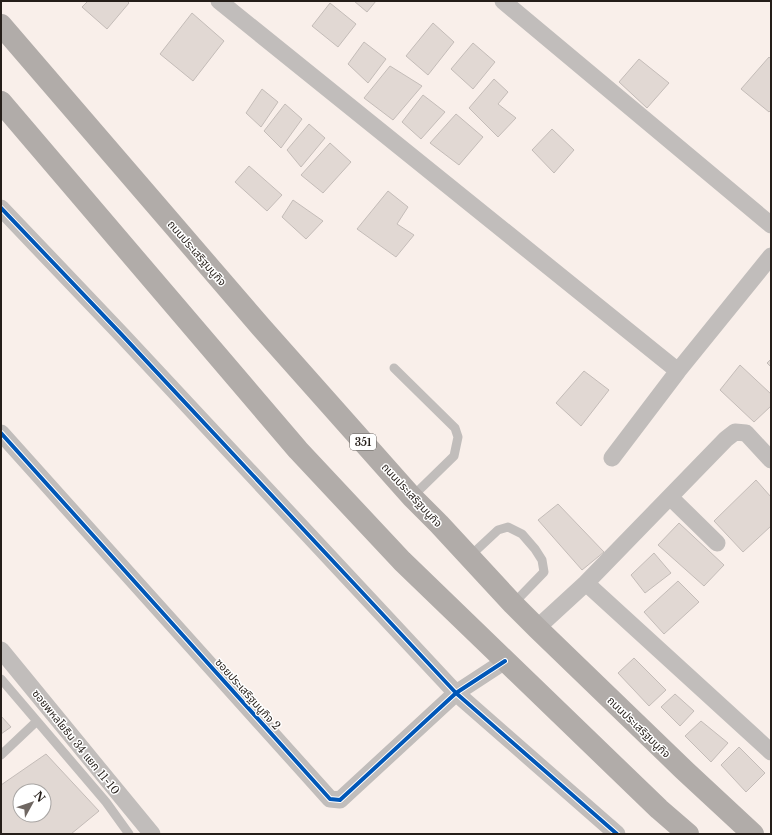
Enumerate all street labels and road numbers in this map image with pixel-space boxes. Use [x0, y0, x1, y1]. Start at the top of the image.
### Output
street label: ถนนประเสริฐมนูกิจ [165, 217, 229, 289]
road number: 351 [350, 434, 376, 450]
street label: ถนนประเสริฐมนูกิจ [379, 460, 445, 530]
street label: ซอยประเสริฐมนูกิจ 2 [212, 655, 284, 733]
street label: ซอยพหลโยธิน 34 แยก 11-10 [29, 687, 123, 797]
street label: ถนนประเสริฐมนูกิจ [604, 693, 674, 761]

